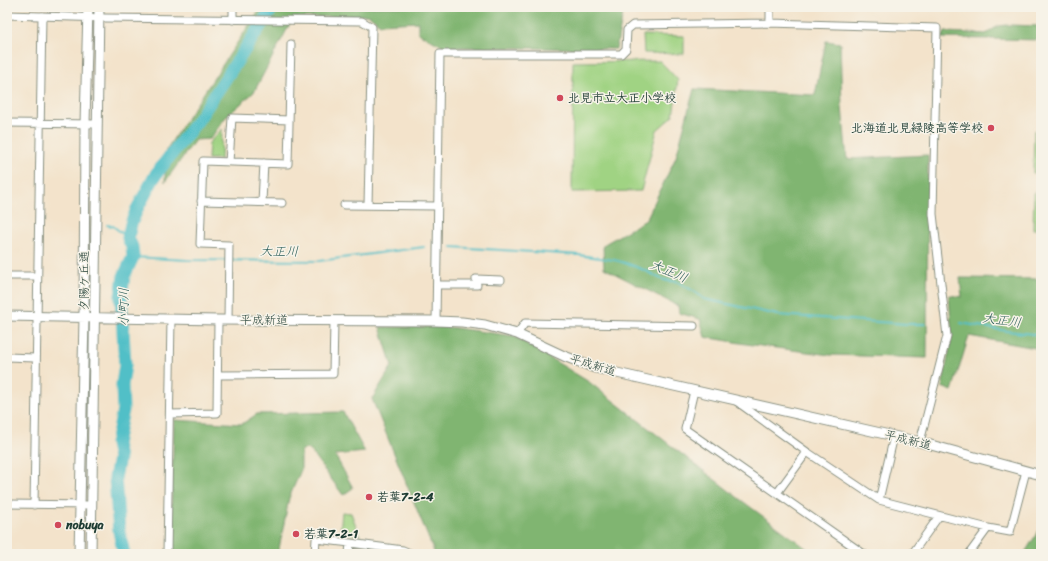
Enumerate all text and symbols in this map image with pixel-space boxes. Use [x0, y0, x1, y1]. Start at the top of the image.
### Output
place label: 北見市立大正小学校 [568, 87, 676, 109]
marker: 北見市立大正小学校 [555, 93, 565, 103]
place label: 北海道北見緑陵高等学校 [851, 117, 983, 139]
marker: 北海道北見緑陵高等学校 [986, 123, 996, 133]
water label: 大正川 [259, 239, 299, 263]
street label: 夕陽ケ丘通 [73, 251, 95, 311]
water label: 大正川 [647, 253, 691, 289]
water label: 小町川 [112, 287, 135, 327]
water label: 大正川 [981, 306, 1023, 334]
street label: 平成新道 [240, 309, 288, 331]
street label: 平成新道 [567, 347, 619, 383]
street label: 平成新道 [882, 424, 934, 456]
place label: 若葉7-2-4 [377, 486, 434, 508]
marker: 若葉7-2-4 [364, 492, 374, 502]
place label: nobuya [65, 514, 105, 536]
marker: nobuya [53, 520, 63, 530]
place label: 若葉7-2-1 [304, 523, 358, 545]
marker: 若葉7-2-1 [291, 529, 301, 539]

